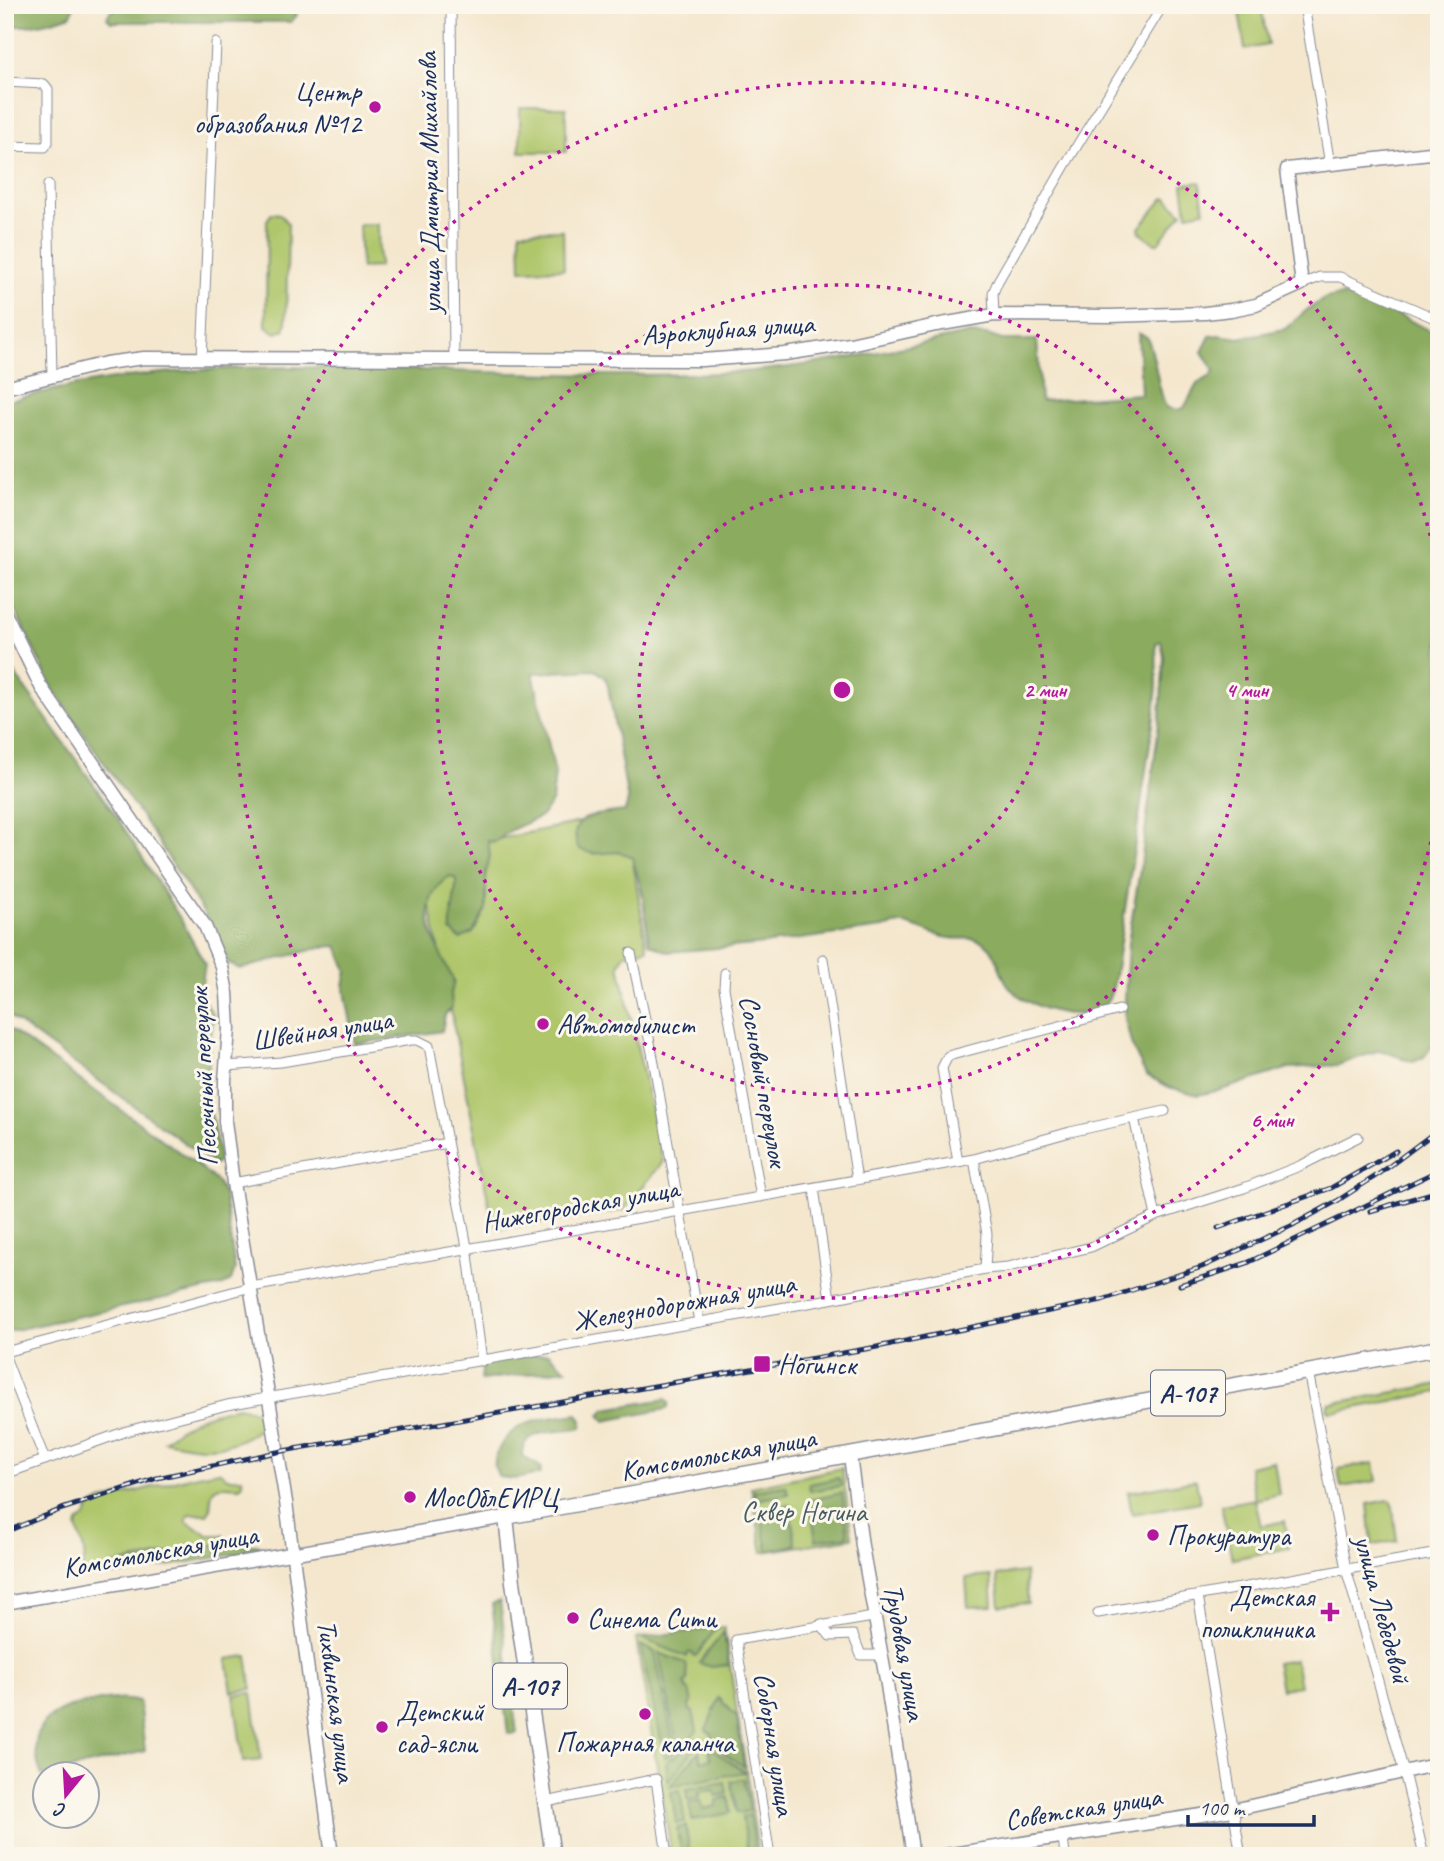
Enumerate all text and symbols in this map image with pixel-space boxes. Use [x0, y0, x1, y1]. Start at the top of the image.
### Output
street label: улица Дмитрия Михайлова [409, 50, 449, 316]
place label: Центр образования №12 [194, 74, 363, 141]
marker: Центр образования №12 [367, 99, 383, 115]
street label: Аэроклубная улица [641, 305, 817, 352]
text: 2 мин [1024, 677, 1068, 703]
text: 4 мин [1226, 677, 1270, 703]
centre of rings [830, 678, 854, 702]
street label: Песочный переулок [181, 984, 225, 1167]
street label: Сосновый переулок [732, 993, 797, 1172]
street label: Швейная улица [249, 1001, 396, 1058]
place label: Автомобилист [557, 1007, 696, 1042]
marker: Автомобилист [535, 1016, 551, 1032]
text: 6 мин [1250, 1107, 1295, 1133]
street label: Нижегородская улица [479, 1170, 684, 1240]
street label: Железнодорожная улица [570, 1265, 800, 1339]
place label: Ногинск [778, 1347, 859, 1382]
marker: Ногинск [752, 1354, 772, 1374]
road number: А-107 [1151, 1370, 1225, 1416]
street label: Комсомольская улица [618, 1419, 820, 1488]
place label: МосОблЕИРЦ [424, 1480, 561, 1515]
marker: МосОблЕИРЦ [402, 1489, 418, 1505]
park label: Сквер Ногина [741, 1494, 868, 1529]
street label: Комсомольская улица [60, 1516, 262, 1585]
place label: Прокуратура [1167, 1518, 1292, 1553]
marker: Прокуратура [1145, 1527, 1161, 1543]
street label: улица Лебедевой [1346, 1529, 1420, 1688]
place label: Детская поликлиника [1200, 1579, 1316, 1646]
street label: Трудовая улица [876, 1581, 935, 1725]
place label: Синема Сити [587, 1601, 718, 1636]
marker: Детская поликлиника [1320, 1602, 1340, 1622]
marker: Синема Сити [565, 1610, 581, 1626]
street label: Тихвинская улица [310, 1618, 365, 1786]
road number: А-107 [493, 1664, 567, 1708]
street label: Соборная улица [746, 1670, 804, 1820]
place label: Детский сад-ясли [396, 1694, 485, 1761]
marker: Пожарная каланча [637, 1706, 653, 1722]
marker: Детский сад-ясли [374, 1719, 390, 1735]
place label: Пожарная каланча [556, 1725, 736, 1760]
north arrow [32, 1759, 102, 1829]
street label: Советская улица [1002, 1778, 1165, 1838]
scale bar [1188, 1784, 1314, 1828]
text: 100 m [1199, 1795, 1246, 1821]
text: С [50, 1797, 69, 1823]

